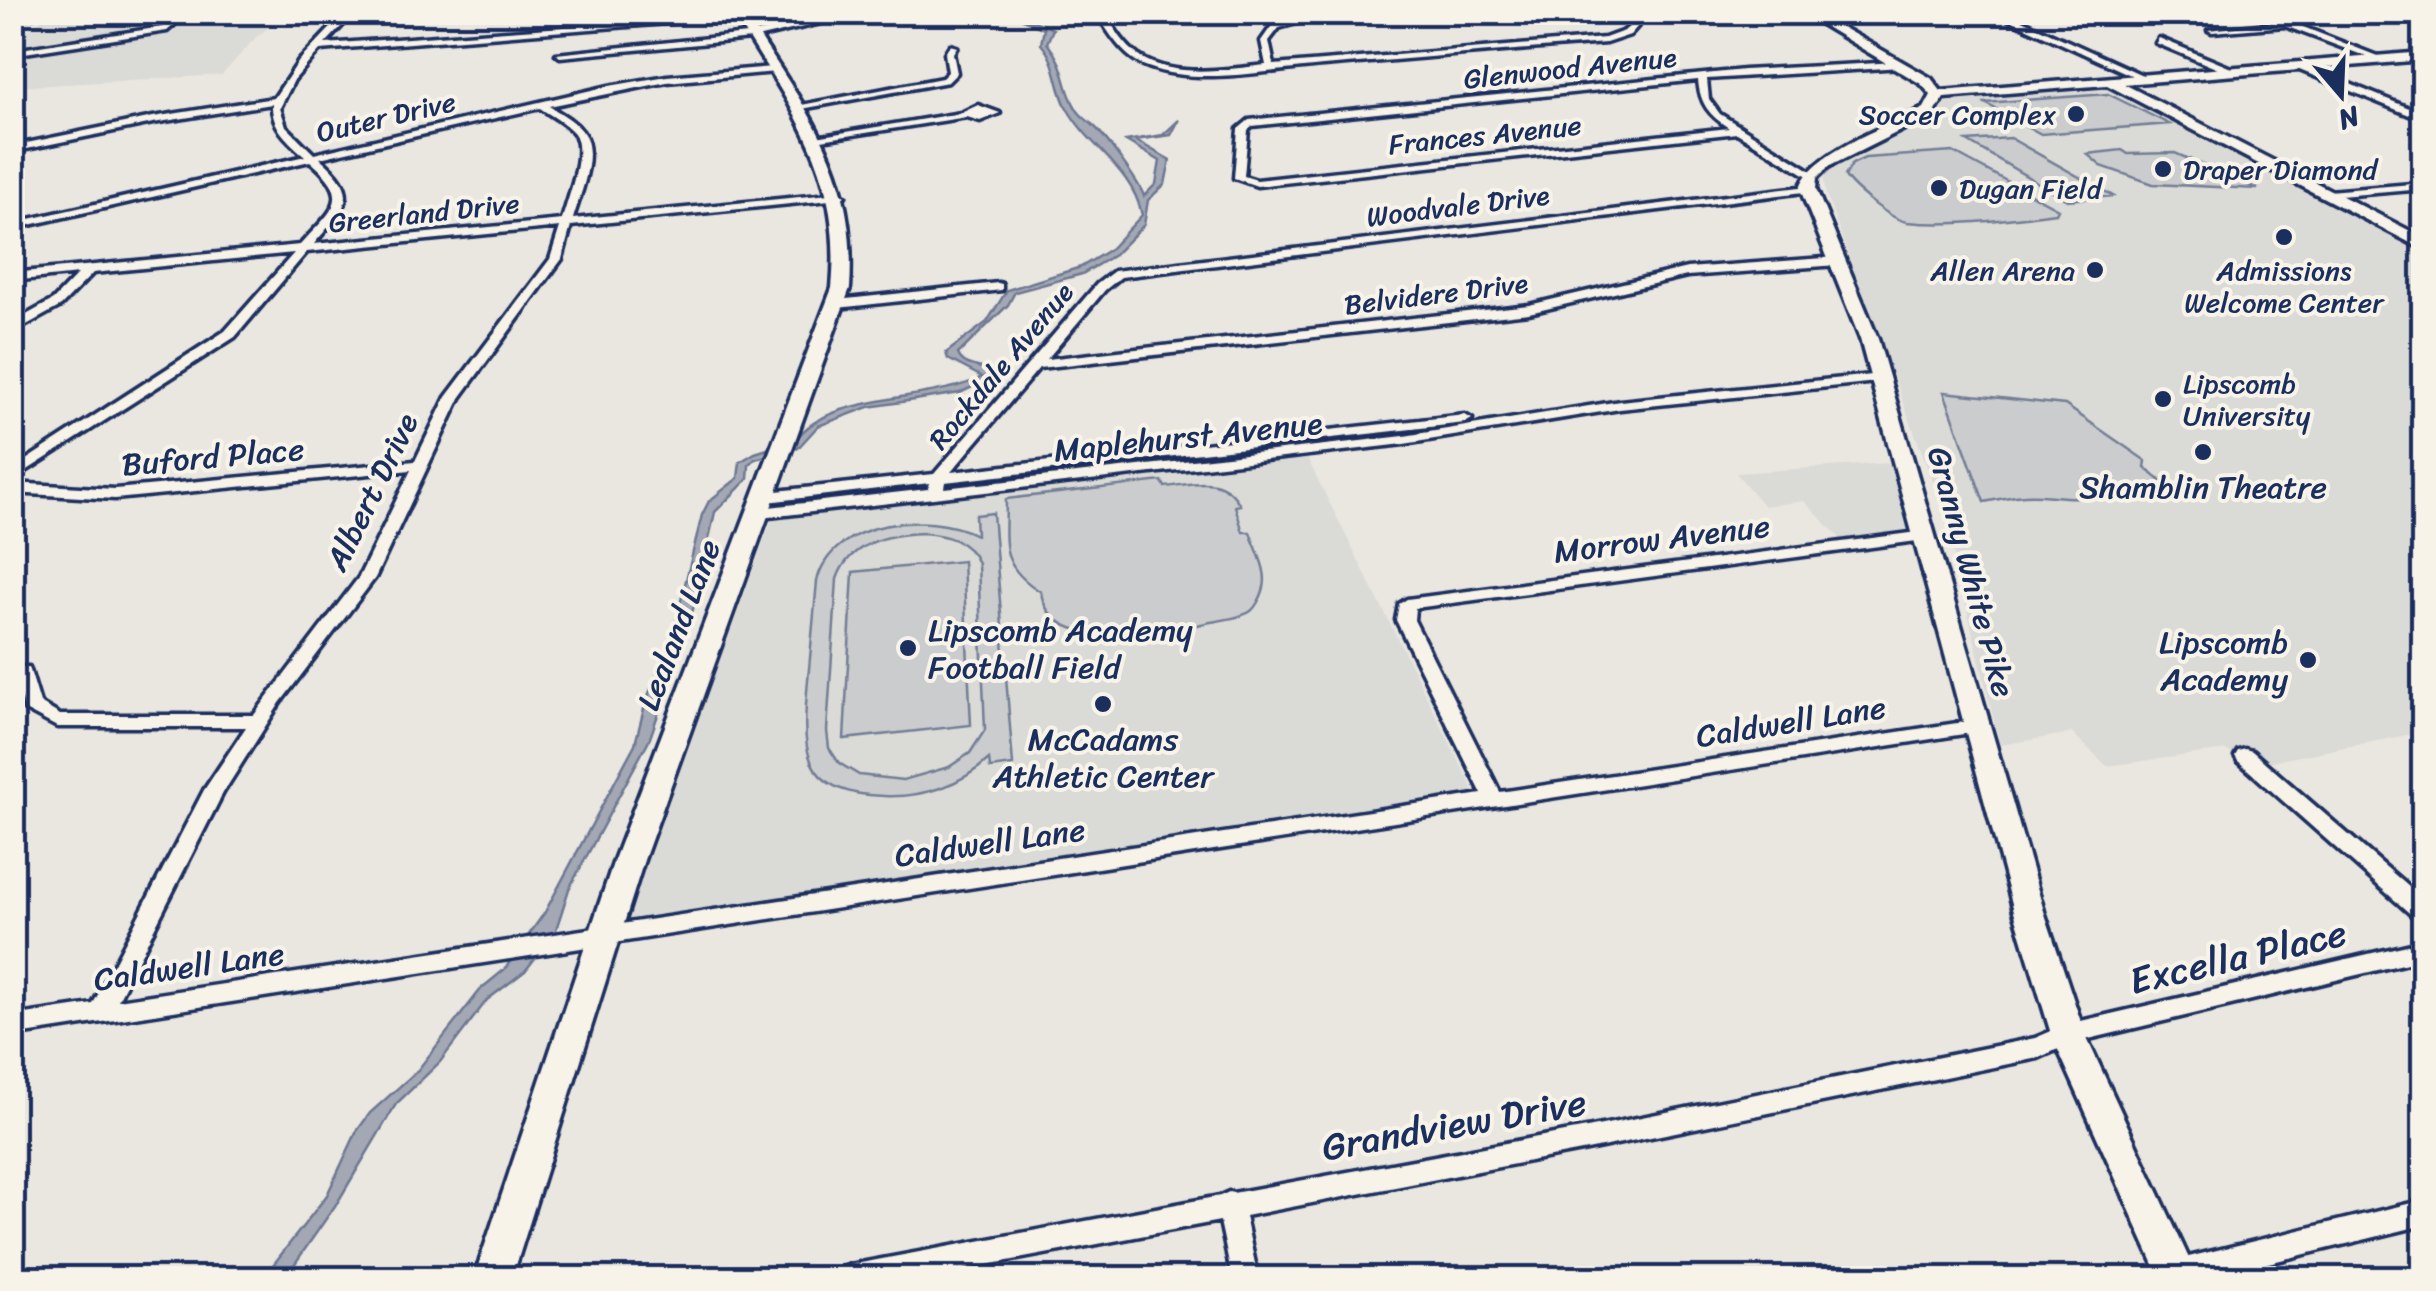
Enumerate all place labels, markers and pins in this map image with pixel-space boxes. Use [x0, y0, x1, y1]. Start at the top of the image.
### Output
place label: Soccer Complex [1859, 90, 2057, 139]
marker: Soccer Complex [2065, 103, 2087, 125]
place label: Draper Diamond [2183, 145, 2380, 194]
marker: Draper Diamond [2152, 158, 2174, 180]
place label: Dugan Field [1959, 164, 2104, 213]
marker: Dugan Field [1928, 177, 1950, 199]
marker: Admissions Welcome Center [2273, 226, 2295, 248]
place label: Allen Arena [1930, 246, 2075, 295]
place label: Admissions Welcome Center [2184, 246, 2385, 327]
marker: Allen Arena [2084, 259, 2106, 281]
place label: Lipscomb University [2183, 359, 2311, 440]
marker: Lipscomb University [2152, 388, 2174, 410]
marker: Shamblin Theatre [2192, 441, 2214, 463]
place label: Shamblin Theatre [2079, 459, 2327, 516]
place label: Lipscomb Academy Football Field [928, 602, 1193, 696]
place label: Lipscomb Academy [2159, 614, 2288, 708]
marker: Lipscomb Academy Football Field [897, 637, 919, 659]
marker: Lipscomb Academy [2297, 649, 2319, 671]
marker: McCadams Athletic Center [1092, 693, 1114, 715]
place label: McCadams Athletic Center [992, 711, 1215, 805]

